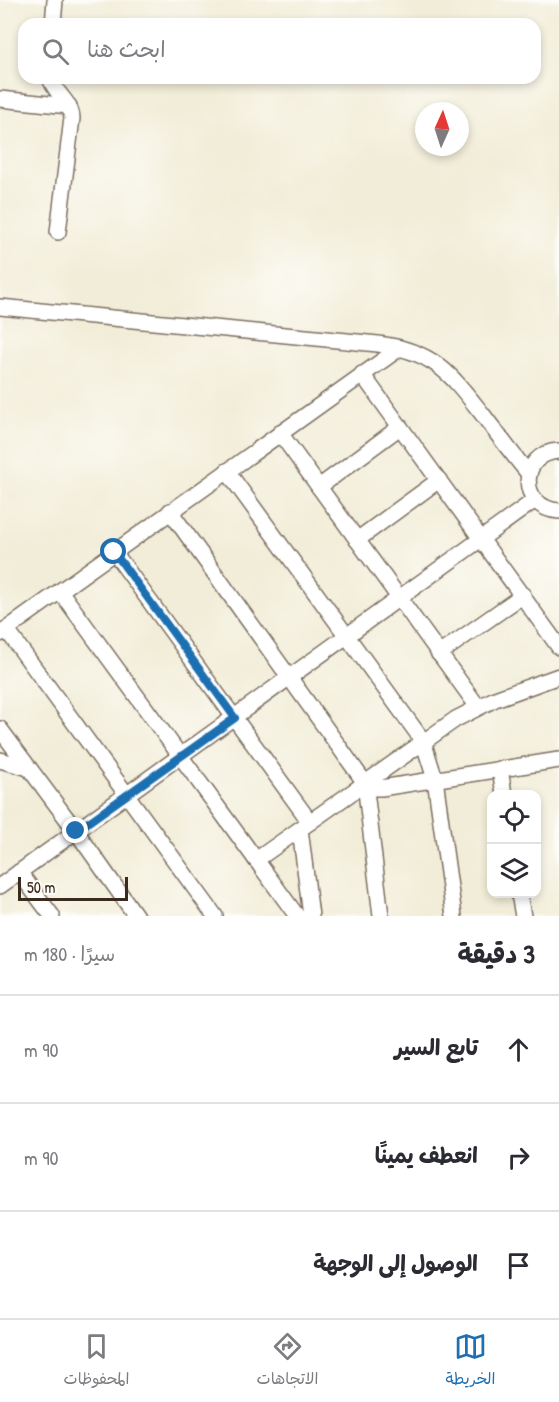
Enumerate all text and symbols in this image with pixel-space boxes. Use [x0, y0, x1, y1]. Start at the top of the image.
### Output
search box [18, 18, 541, 84]
text: ابحث هنا [87, 34, 166, 64]
icon: search [39, 35, 72, 68]
north arrow [415, 102, 469, 156]
route start [100, 538, 126, 564]
map controls [487, 790, 541, 898]
button: locate [487, 790, 541, 844]
route end [62, 817, 88, 843]
button: layers [487, 844, 541, 898]
scale bar [18, 874, 128, 902]
text: 50 m [27, 876, 56, 898]
text: 3 دقيقة [457, 936, 535, 971]
text: سيرًا · 180 m [24, 940, 115, 967]
text: تابع السير [395, 1032, 478, 1062]
icon: ahead [502, 1033, 535, 1066]
text: 90 m [24, 1036, 59, 1063]
text: انعطف يمينًا [375, 1140, 478, 1170]
icon: right [502, 1141, 535, 1174]
text: 90 m [24, 1144, 59, 1171]
text: الوصول إلى الوجهة [313, 1248, 478, 1278]
icon: arrive [502, 1249, 535, 1282]
tab: المحفوظات [64, 1330, 129, 1393]
tab: الاتجاهات [257, 1330, 318, 1393]
tab: الخريطة [446, 1330, 495, 1393]

